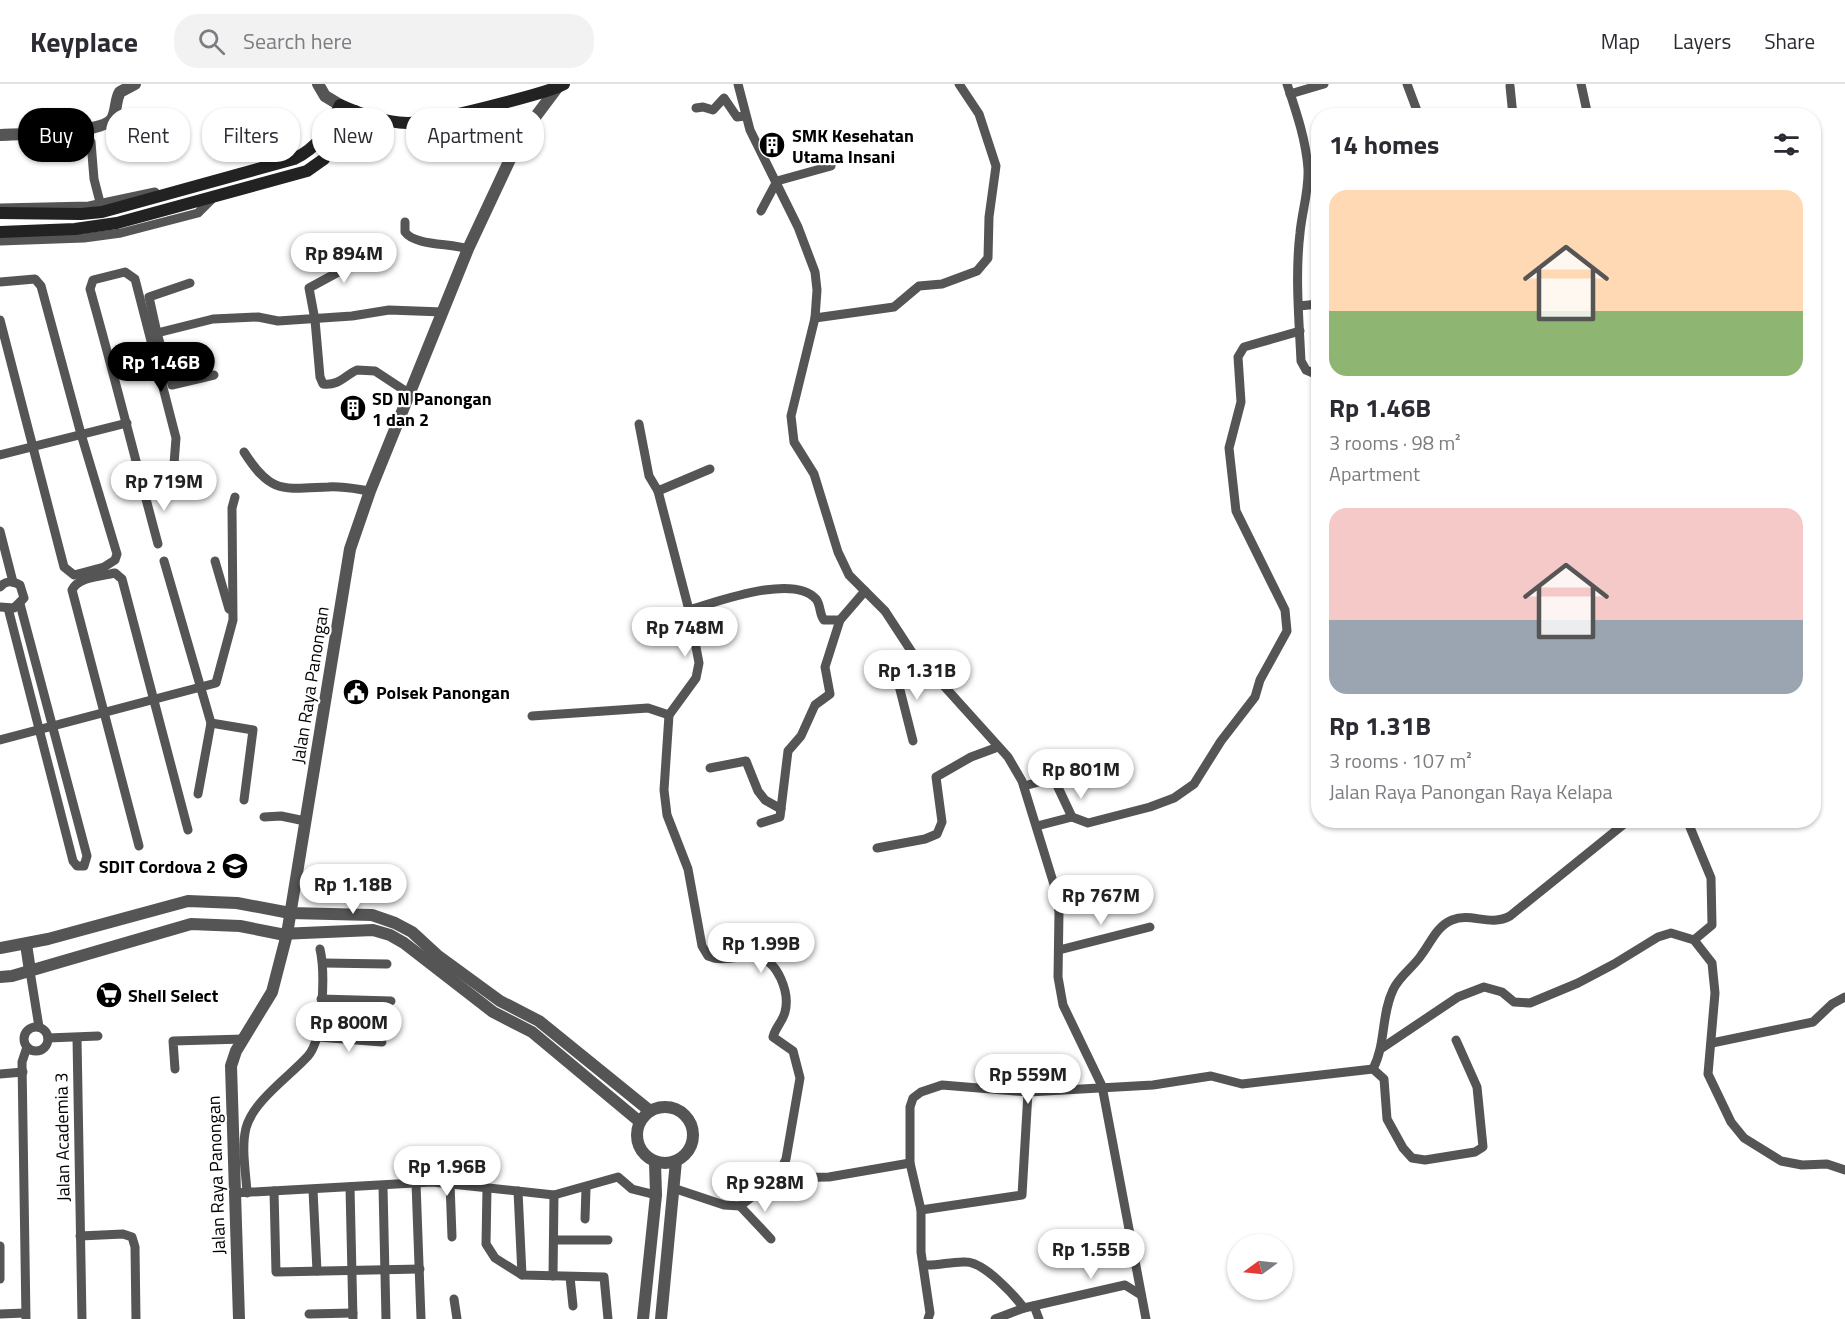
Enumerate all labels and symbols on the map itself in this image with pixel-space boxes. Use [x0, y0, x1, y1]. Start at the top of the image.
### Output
place label: SMK Kesehatan Utama Insani [792, 122, 914, 170]
building icon: SMK Kesehatan Utama Insani [757, 130, 787, 160]
pin: Rp 894M [289, 233, 399, 284]
pin: Rp 1.46B [99, 342, 223, 393]
place label: SD N Panongan 1 dan 2 [372, 385, 492, 433]
building icon: SD N Panongan 1 dan 2 [338, 393, 368, 423]
pin: Rp 719M [109, 461, 219, 512]
street label: Jalan Raya Panongan [284, 604, 336, 766]
pin: Rp 748M [630, 607, 740, 658]
pin: Rp 1.31B [855, 650, 979, 701]
public building icon: Polsek Panongan [341, 677, 371, 707]
place label: Polsek Panongan [376, 679, 510, 706]
pin: Rp 801M [1026, 749, 1136, 800]
school or university icon: SDIT Cordova 2 [220, 851, 250, 881]
place label: SDIT Cordova 2 [99, 853, 216, 880]
pin: Rp 1.18B [291, 864, 415, 915]
pin: Rp 767M [1046, 875, 1156, 926]
pin: Rp 1.99B [699, 923, 823, 974]
supermarket icon: Shell Select [94, 980, 124, 1010]
place label: Shell Select [128, 982, 219, 1009]
pin: Rp 800M [294, 1002, 404, 1053]
pin: Rp 559M [973, 1054, 1083, 1105]
street label: Jalan Academia 3 [47, 1072, 77, 1202]
street label: Jalan Raya Panongan [200, 1095, 232, 1255]
pin: Rp 1.96B [385, 1146, 509, 1197]
pin: Rp 928M [710, 1162, 820, 1213]
pin: Rp 1.55B [1029, 1229, 1153, 1280]
north arrow [1227, 1234, 1293, 1300]

